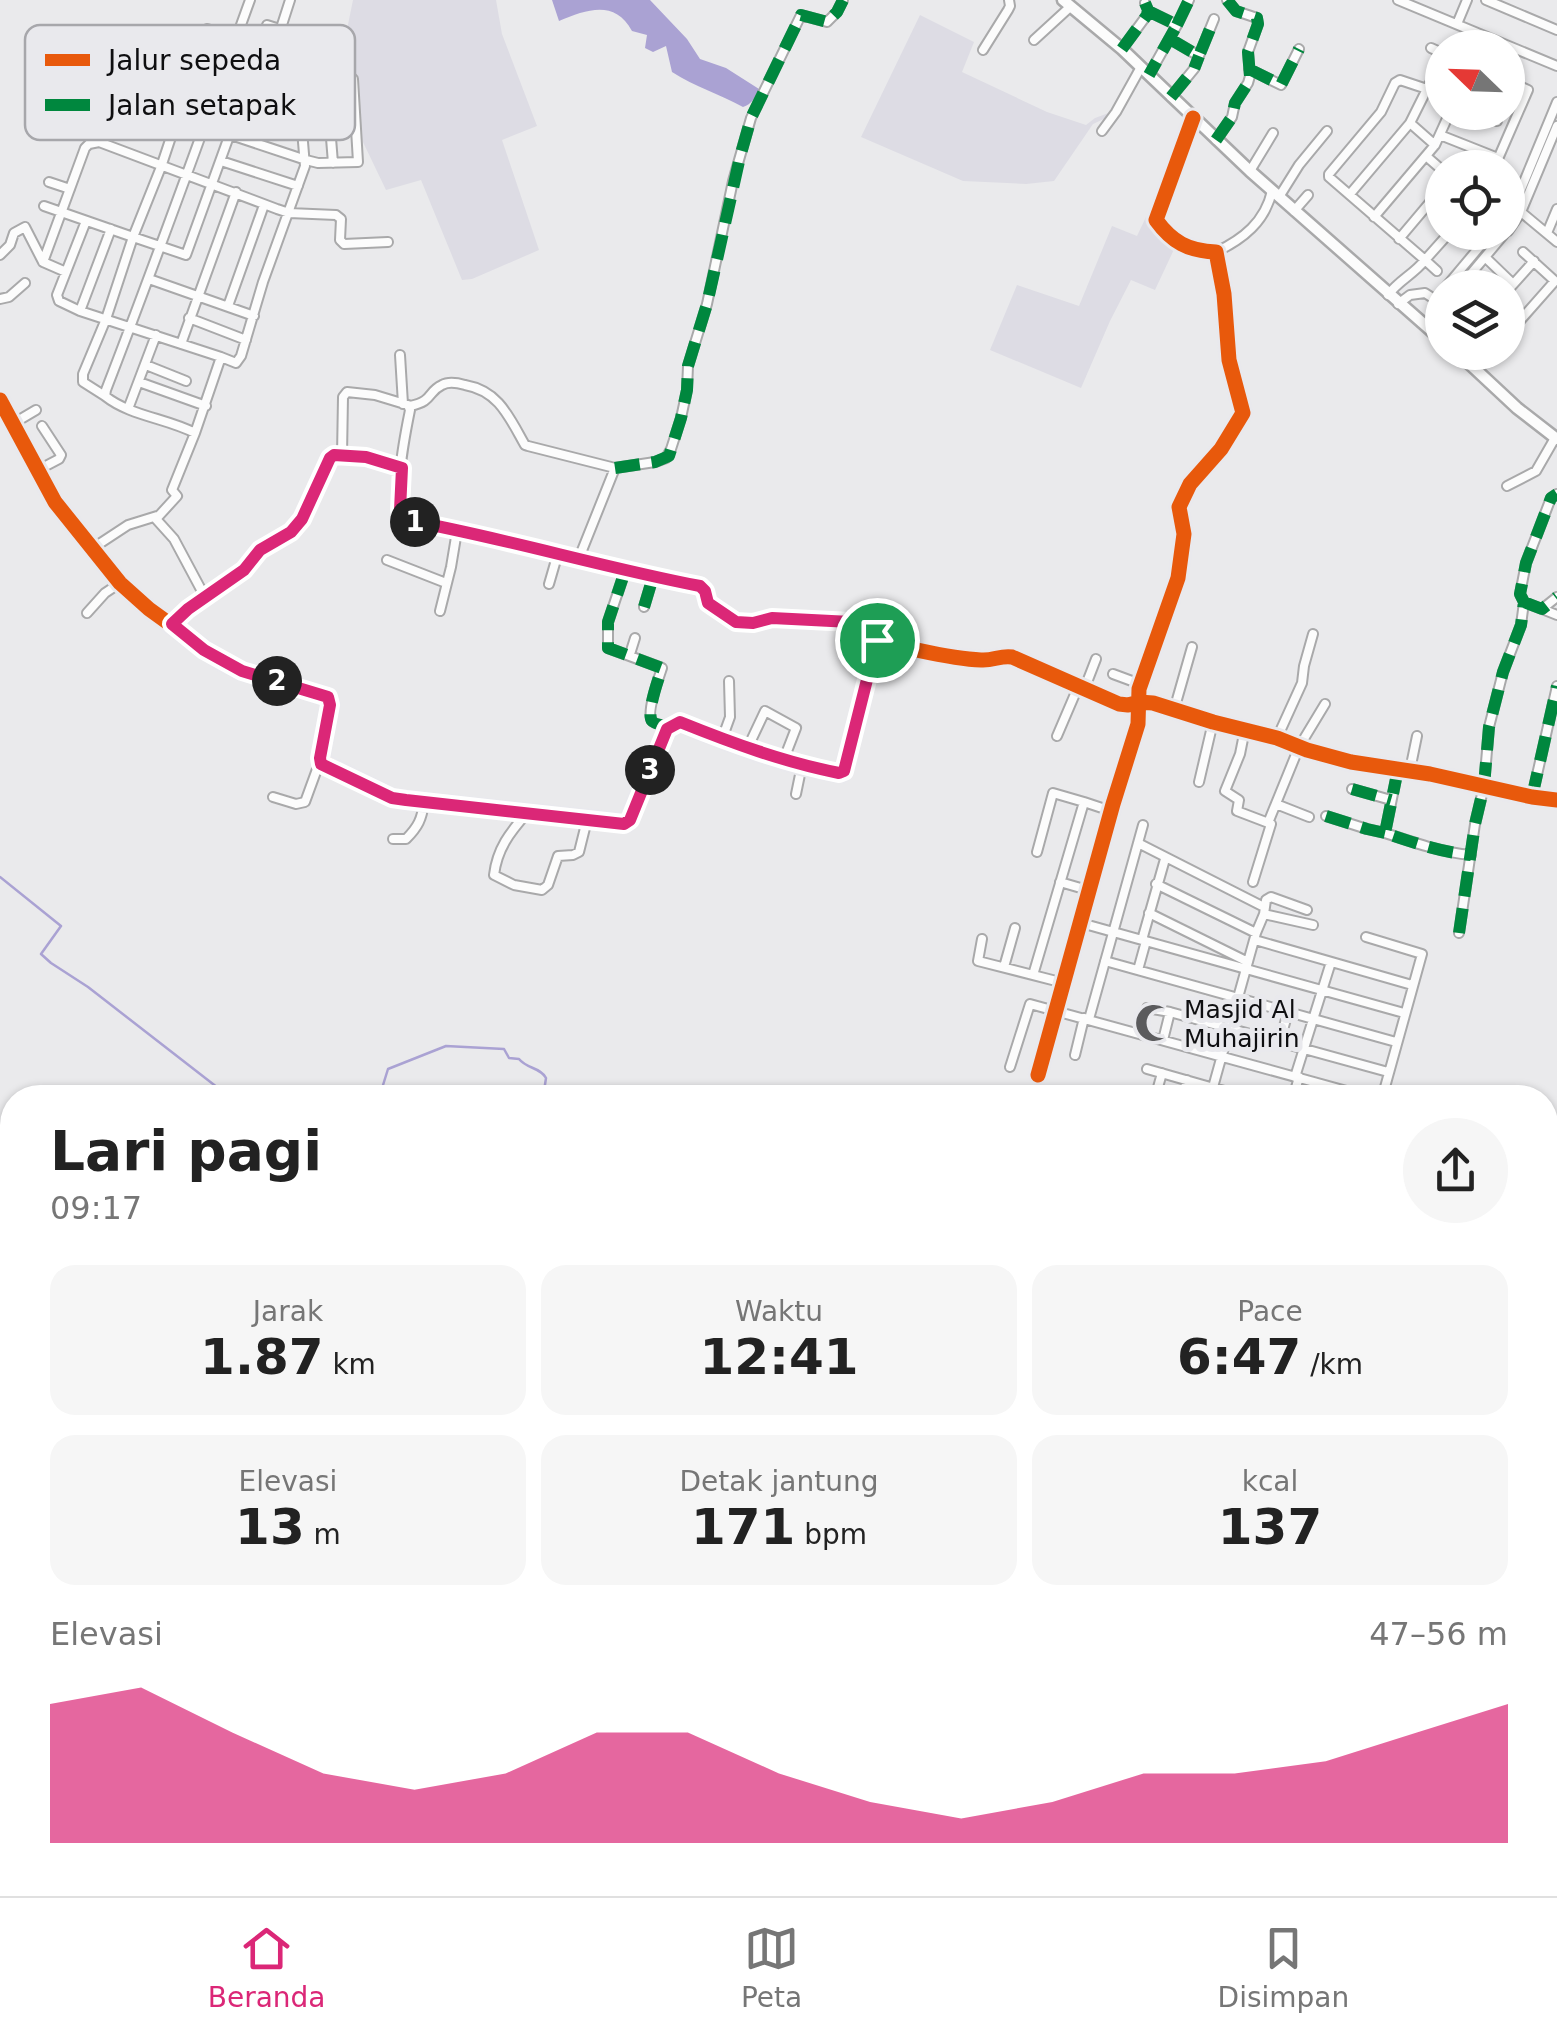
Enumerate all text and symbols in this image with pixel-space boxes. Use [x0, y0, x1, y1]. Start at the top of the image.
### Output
legend [25, 25, 355, 140]
north arrow [1425, 30, 1525, 130]
map controls [1425, 30, 1525, 370]
text: Jalur sepeda [106, 44, 281, 77]
text: Jalan setapak [106, 89, 297, 122]
button: locate [1425, 150, 1525, 250]
button: layers [1425, 270, 1525, 370]
pin: 1 [390, 497, 440, 547]
text: 1 [405, 505, 425, 538]
pin [835, 598, 920, 683]
icon: arrive [850, 613, 905, 668]
pin: 2 [252, 656, 302, 706]
text: 2 [267, 664, 287, 697]
pin: 3 [625, 745, 675, 795]
text: 3 [640, 753, 660, 786]
place label: Masjid Al Muhajirin [1184, 995, 1300, 1053]
mosque icon: Masjid Al Muhajirin [1133, 1002, 1175, 1044]
button: share [1403, 1118, 1508, 1223]
text: Lari pagi [50, 1119, 322, 1183]
text: 09:17 [50, 1189, 142, 1227]
text: Jarak [253, 1295, 323, 1328]
text: Waktu [735, 1295, 823, 1328]
text: Pace [1237, 1295, 1303, 1328]
text: 1.87 [200, 1328, 323, 1386]
text: 12:41 [699, 1328, 859, 1386]
text: 6:47 [1177, 1328, 1301, 1386]
text: km [323, 1348, 376, 1381]
text: /km [1301, 1348, 1363, 1381]
text: Elevasi [239, 1465, 337, 1498]
text: Detak jantung [680, 1465, 878, 1498]
text: kcal [1242, 1465, 1298, 1498]
text: 13 [235, 1498, 305, 1556]
text: 171 [691, 1498, 795, 1556]
text: 137 [1218, 1498, 1322, 1556]
text: m [305, 1518, 341, 1551]
text: bpm [795, 1518, 867, 1551]
text: Elevasi [50, 1615, 163, 1653]
text: 47–56 m [1369, 1615, 1508, 1653]
tab: Beranda [208, 1921, 326, 2014]
tab: Peta [741, 1921, 802, 2014]
tab: Disimpan [1218, 1921, 1349, 2014]

